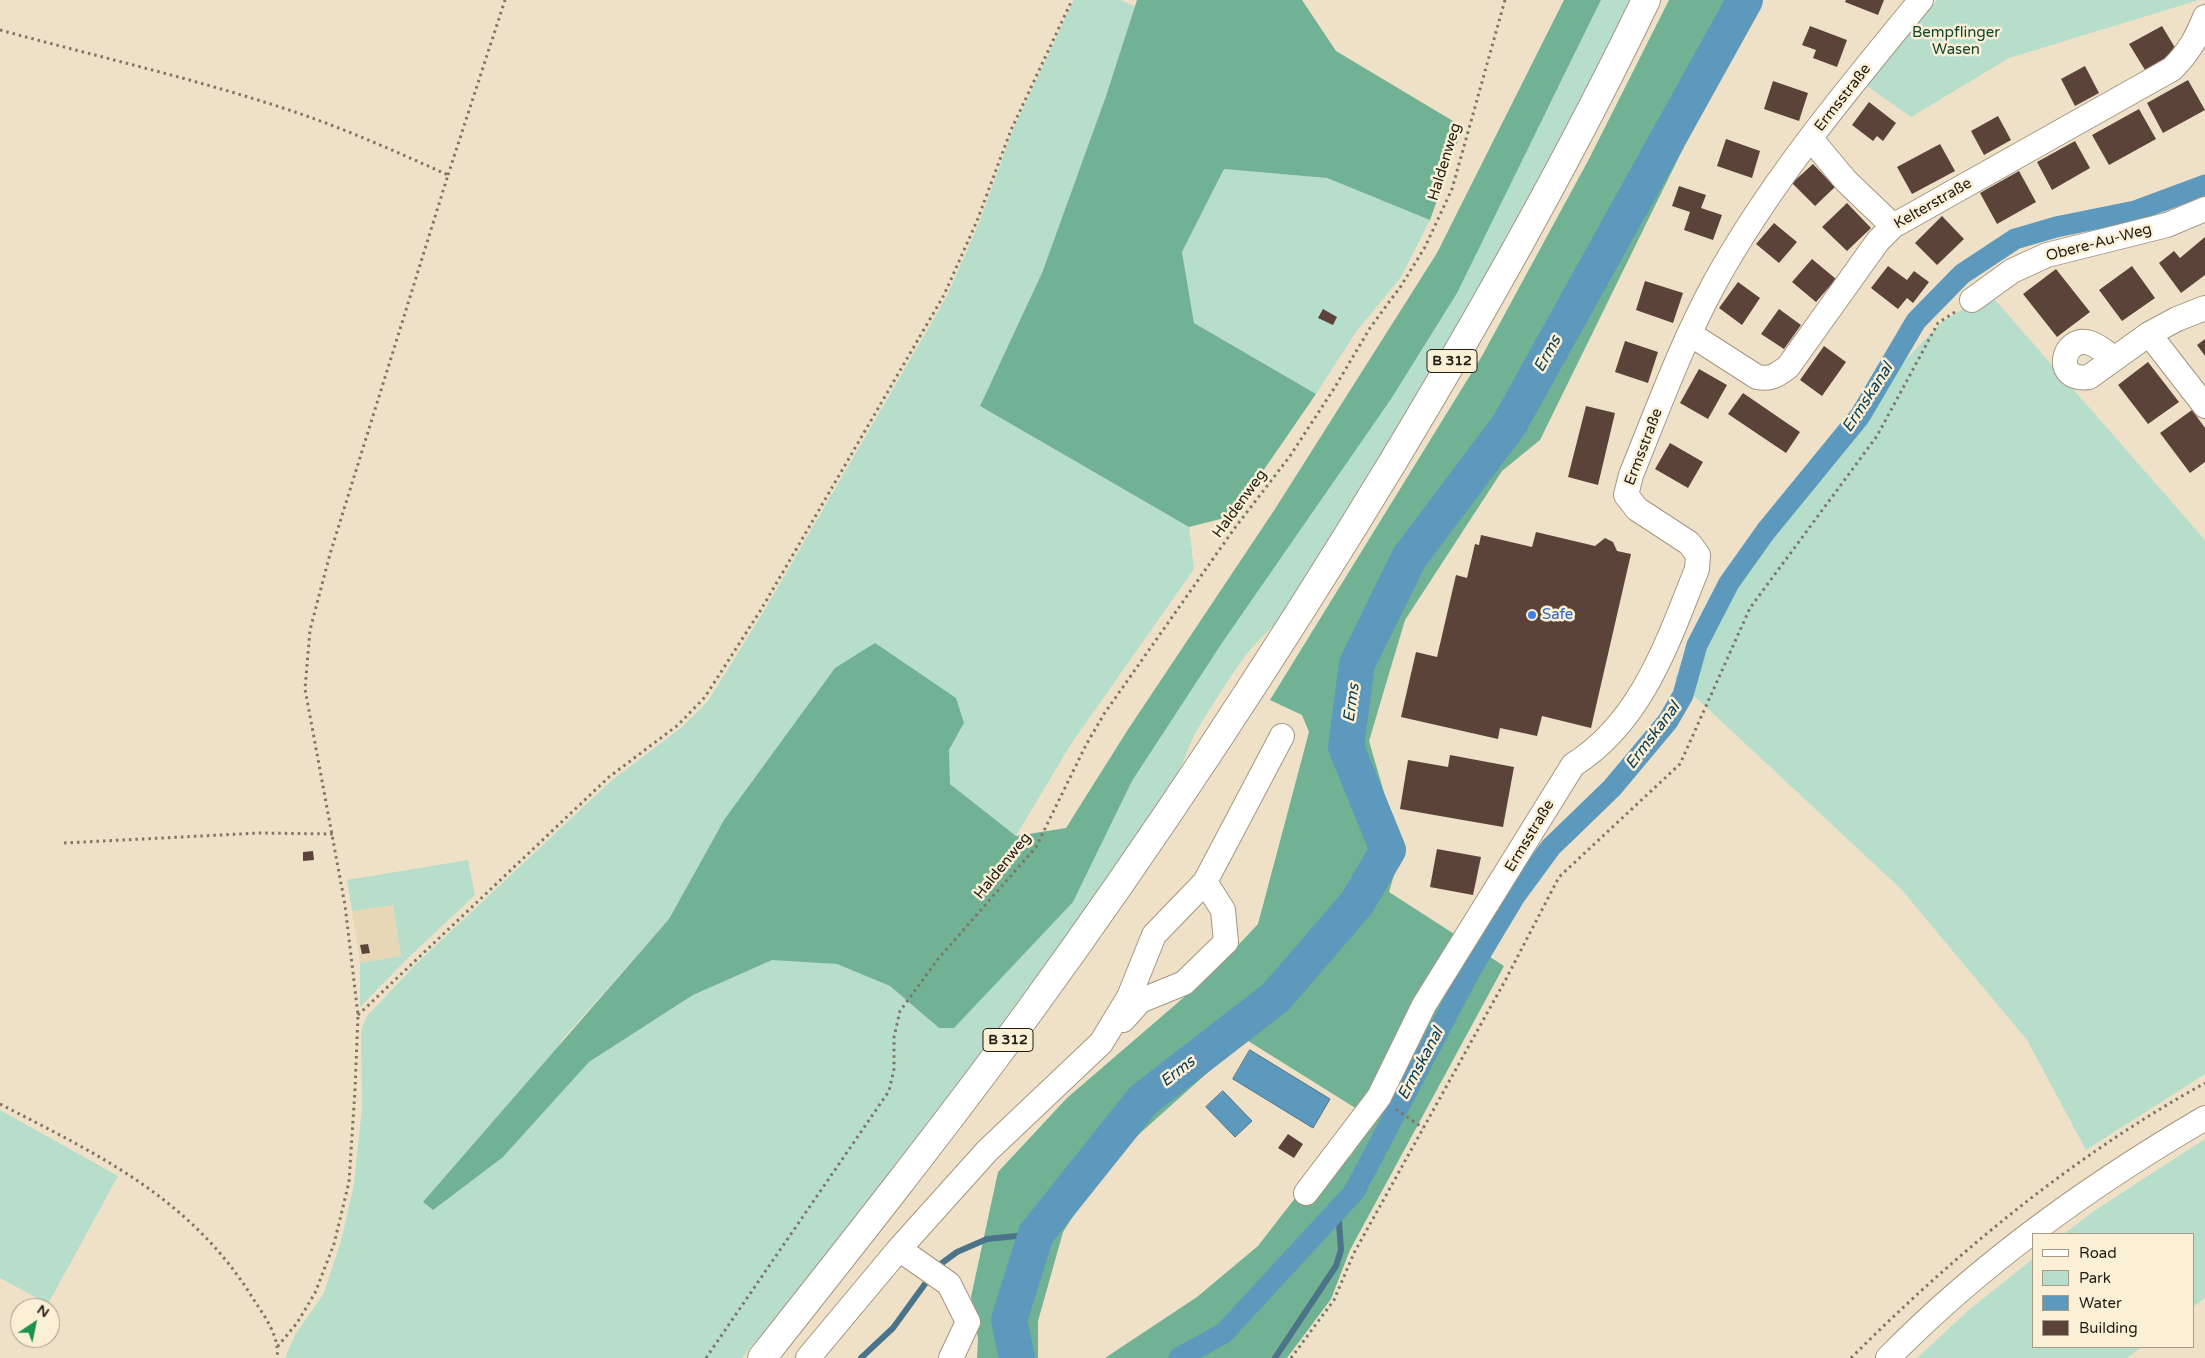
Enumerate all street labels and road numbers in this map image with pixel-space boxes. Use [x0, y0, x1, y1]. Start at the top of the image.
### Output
street label: Ermsstraße [1811, 61, 1875, 135]
street label: Haldenweg [1425, 121, 1465, 203]
street label: Kelterstraße [1891, 175, 1975, 233]
street label: Obere-Au-Weg [2044, 220, 2154, 266]
road number: B 312 [1427, 350, 1477, 372]
street label: Ermsstraße [1621, 406, 1667, 488]
street label: Haldenweg [1209, 466, 1271, 542]
street label: Ermsstraße [1501, 797, 1559, 875]
street label: Haldenweg [971, 829, 1035, 903]
road number: B 312 [983, 1028, 1033, 1052]

